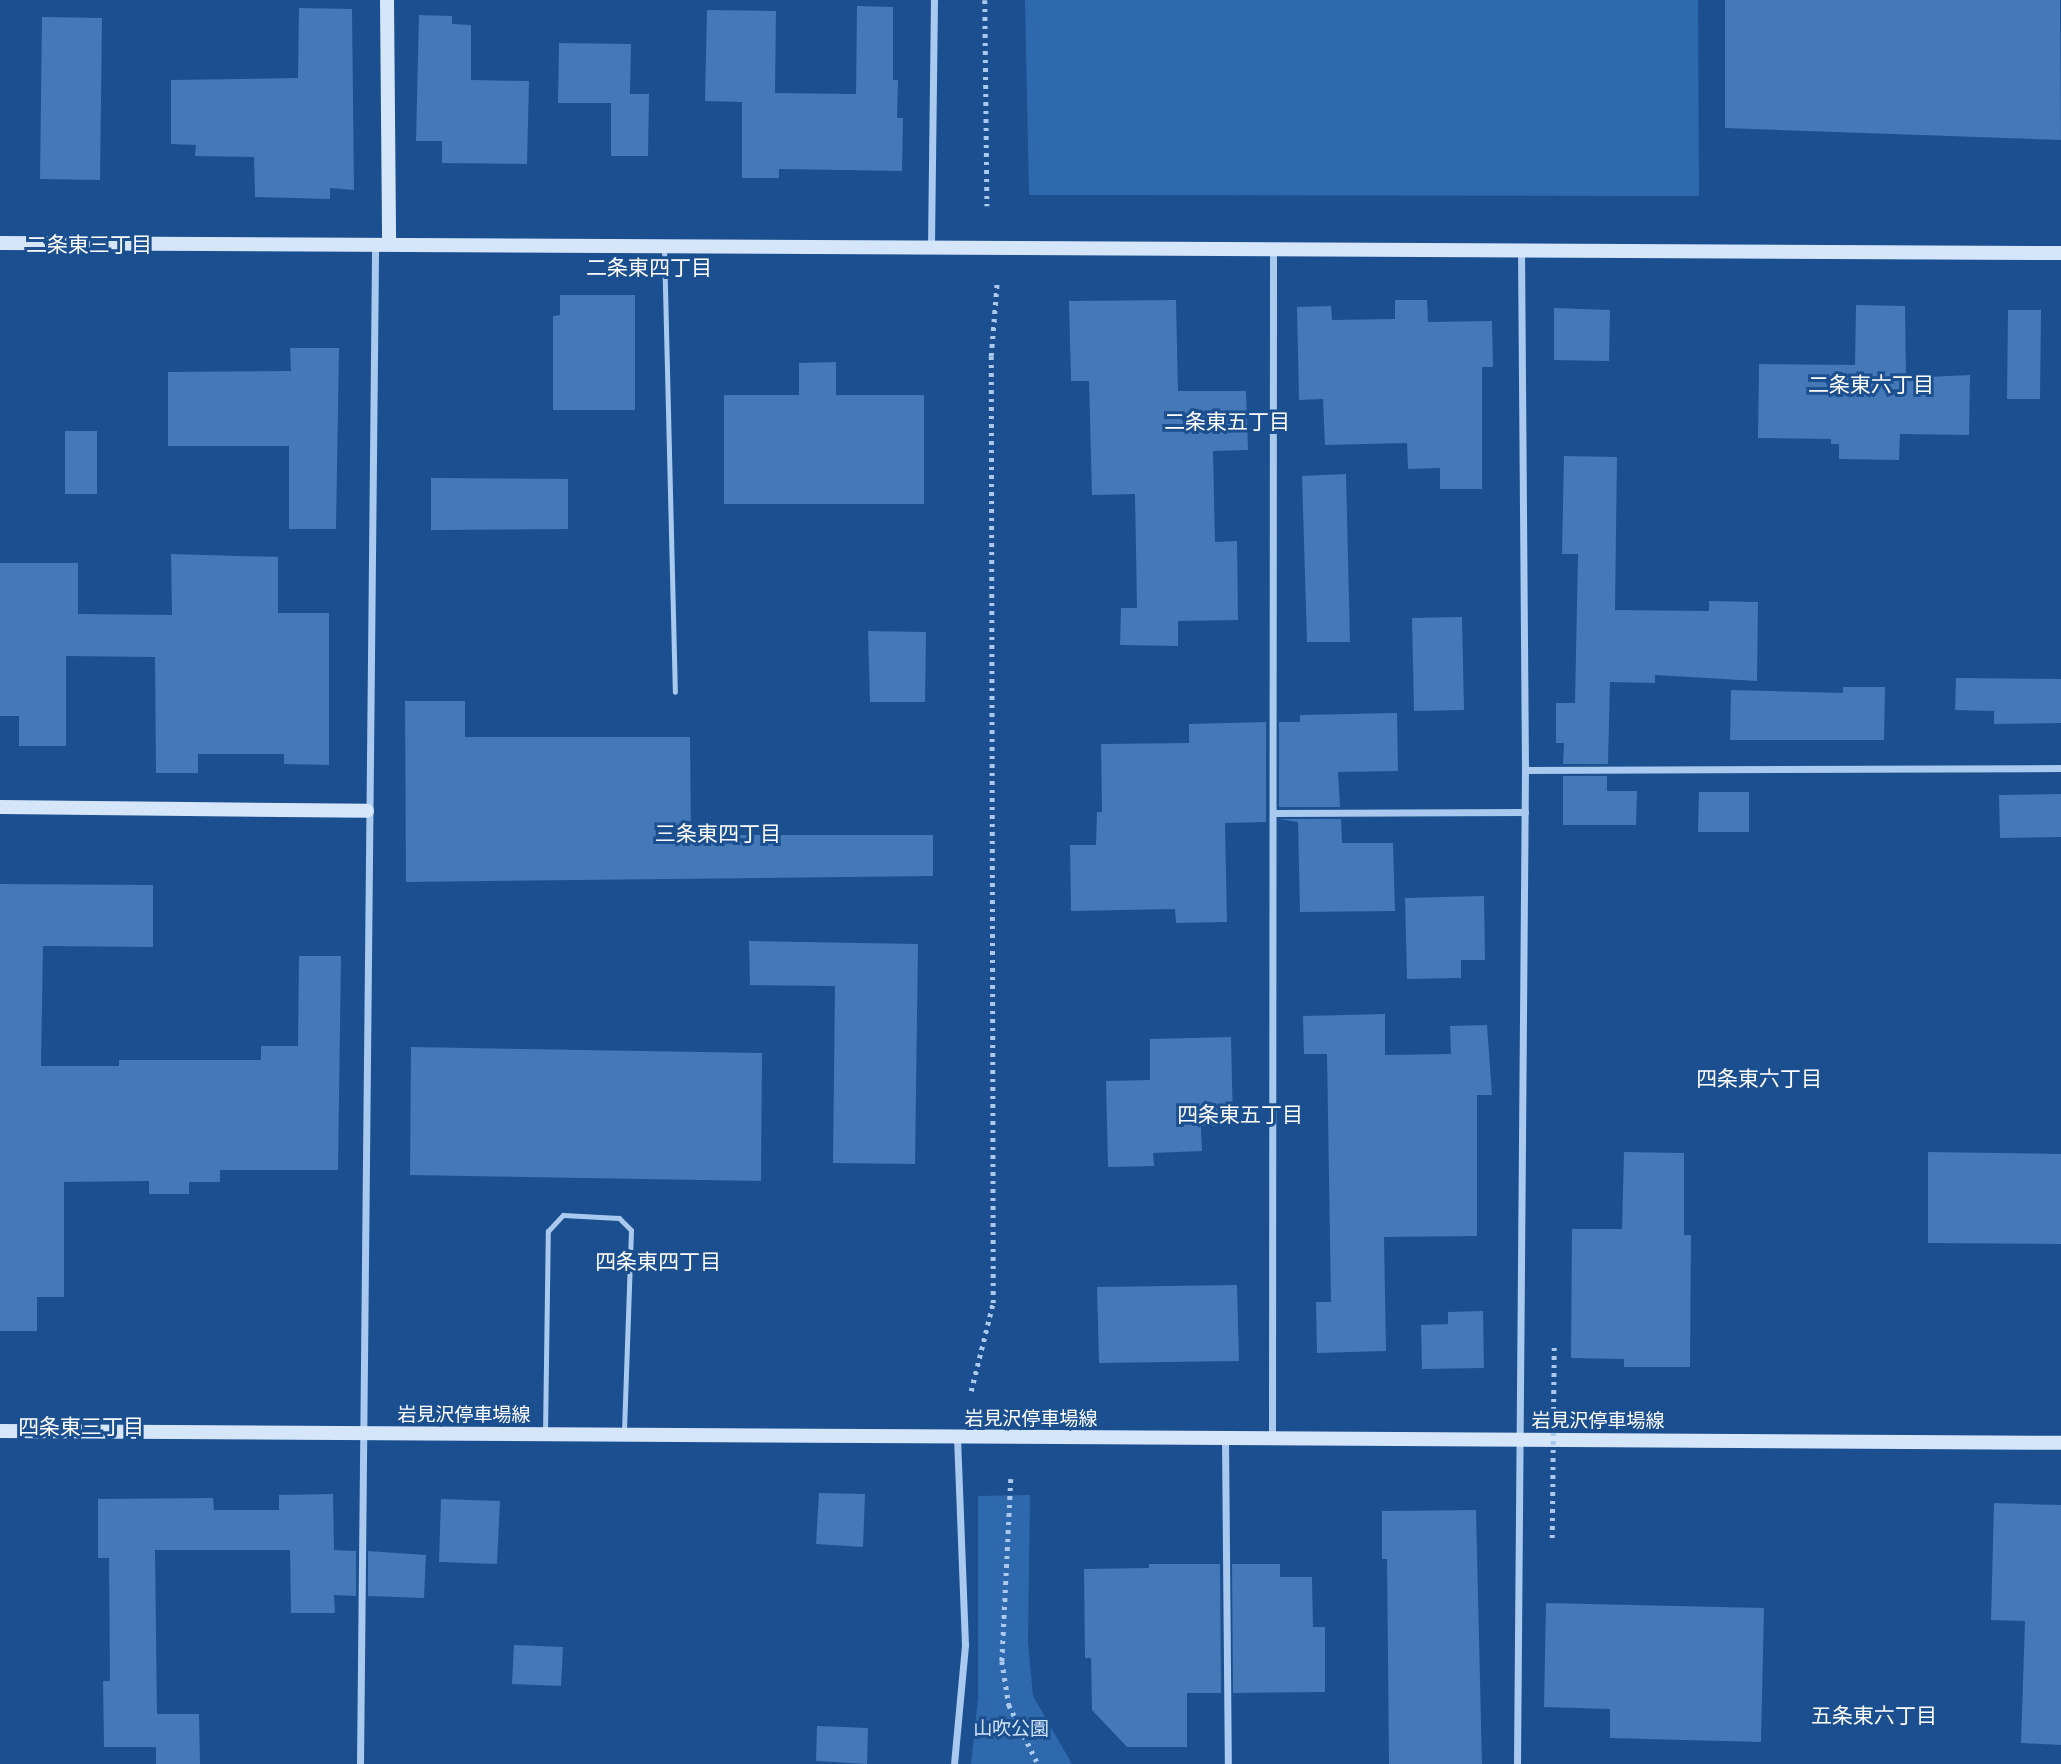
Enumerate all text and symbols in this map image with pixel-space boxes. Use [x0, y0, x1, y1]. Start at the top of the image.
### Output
district label: 二条東三丁目 [26, 231, 152, 257]
district label: 二条東四丁目 [586, 254, 712, 280]
district label: 二条東六丁目 [1808, 371, 1934, 397]
district label: 二条東五丁目 [1164, 408, 1290, 434]
district label: 三条東四丁目 [655, 820, 781, 846]
district label: 四条東六丁目 [1696, 1065, 1822, 1091]
district label: 四条東五丁目 [1177, 1101, 1303, 1127]
district label: 四条東四丁目 [595, 1248, 721, 1274]
street label: 岩見沢停車場線 [398, 1403, 530, 1425]
street label: 岩見沢停車場線 [965, 1407, 1097, 1429]
street label: 岩見沢停車場線 [1532, 1409, 1664, 1431]
district label: 四条東三丁目 [18, 1413, 144, 1439]
district label: 五条東六丁目 [1811, 1702, 1937, 1728]
park label: 山吹公園 [973, 1717, 1049, 1739]

